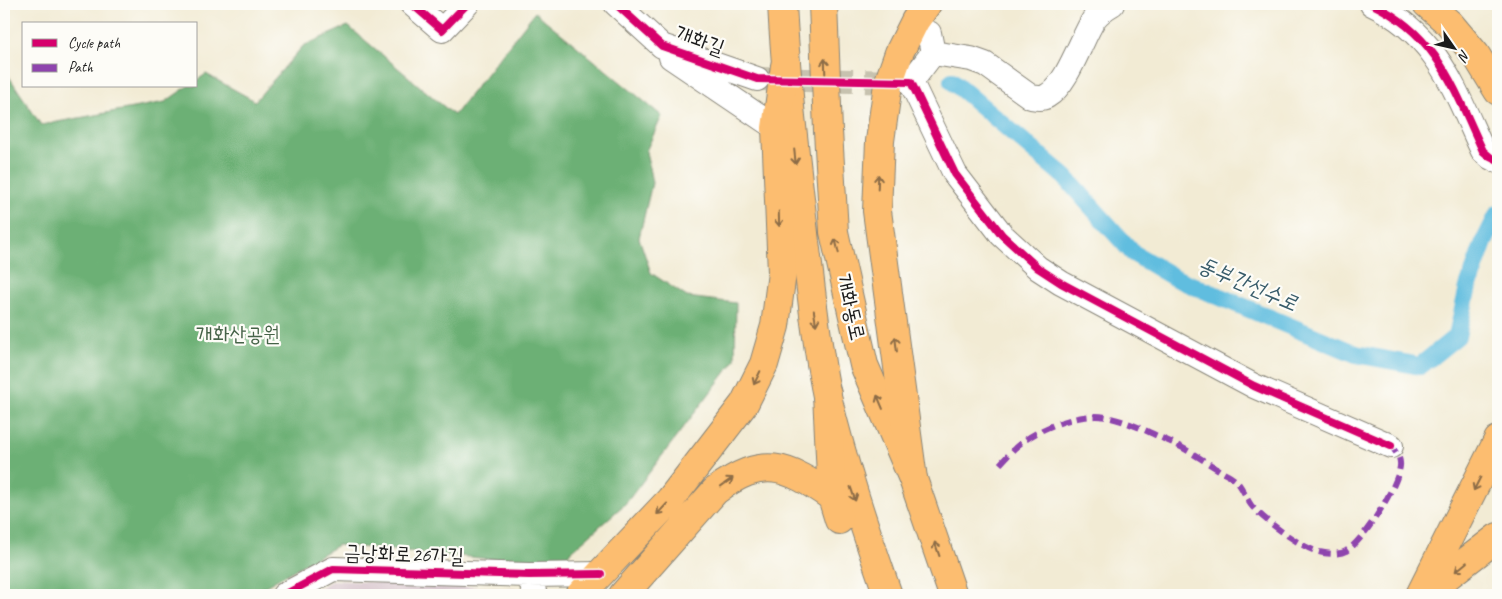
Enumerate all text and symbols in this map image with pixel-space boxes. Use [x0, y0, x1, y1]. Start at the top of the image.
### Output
street label: 개화길 [672, 19, 728, 61]
legend [22, 22, 198, 88]
north arrow [1430, 22, 1480, 72]
text: Cycle path [68, 34, 120, 53]
text: N [1454, 47, 1474, 65]
text: Path [68, 58, 94, 77]
one-way arrow [820, 59, 830, 75]
one-way arrow [790, 149, 800, 165]
one-way arrow [874, 175, 883, 191]
one-way arrow [775, 211, 784, 227]
one-way arrow [832, 238, 842, 254]
water label: 동부간선수로 [1194, 250, 1303, 318]
street label: 개화동로 [831, 271, 871, 343]
one-way arrow [810, 310, 820, 326]
park label: 개화산공원 [196, 321, 280, 347]
one-way arrow [891, 336, 901, 352]
one-way arrow [752, 370, 762, 385]
one-way arrow [875, 395, 885, 410]
one-way arrow [1472, 476, 1481, 491]
one-way arrow [720, 477, 734, 487]
one-way arrow [849, 485, 858, 501]
one-way arrow [656, 502, 668, 515]
street label: 금낭화로26가길 [343, 539, 465, 569]
one-way arrow [932, 542, 941, 557]
one-way arrow [1455, 561, 1468, 572]

